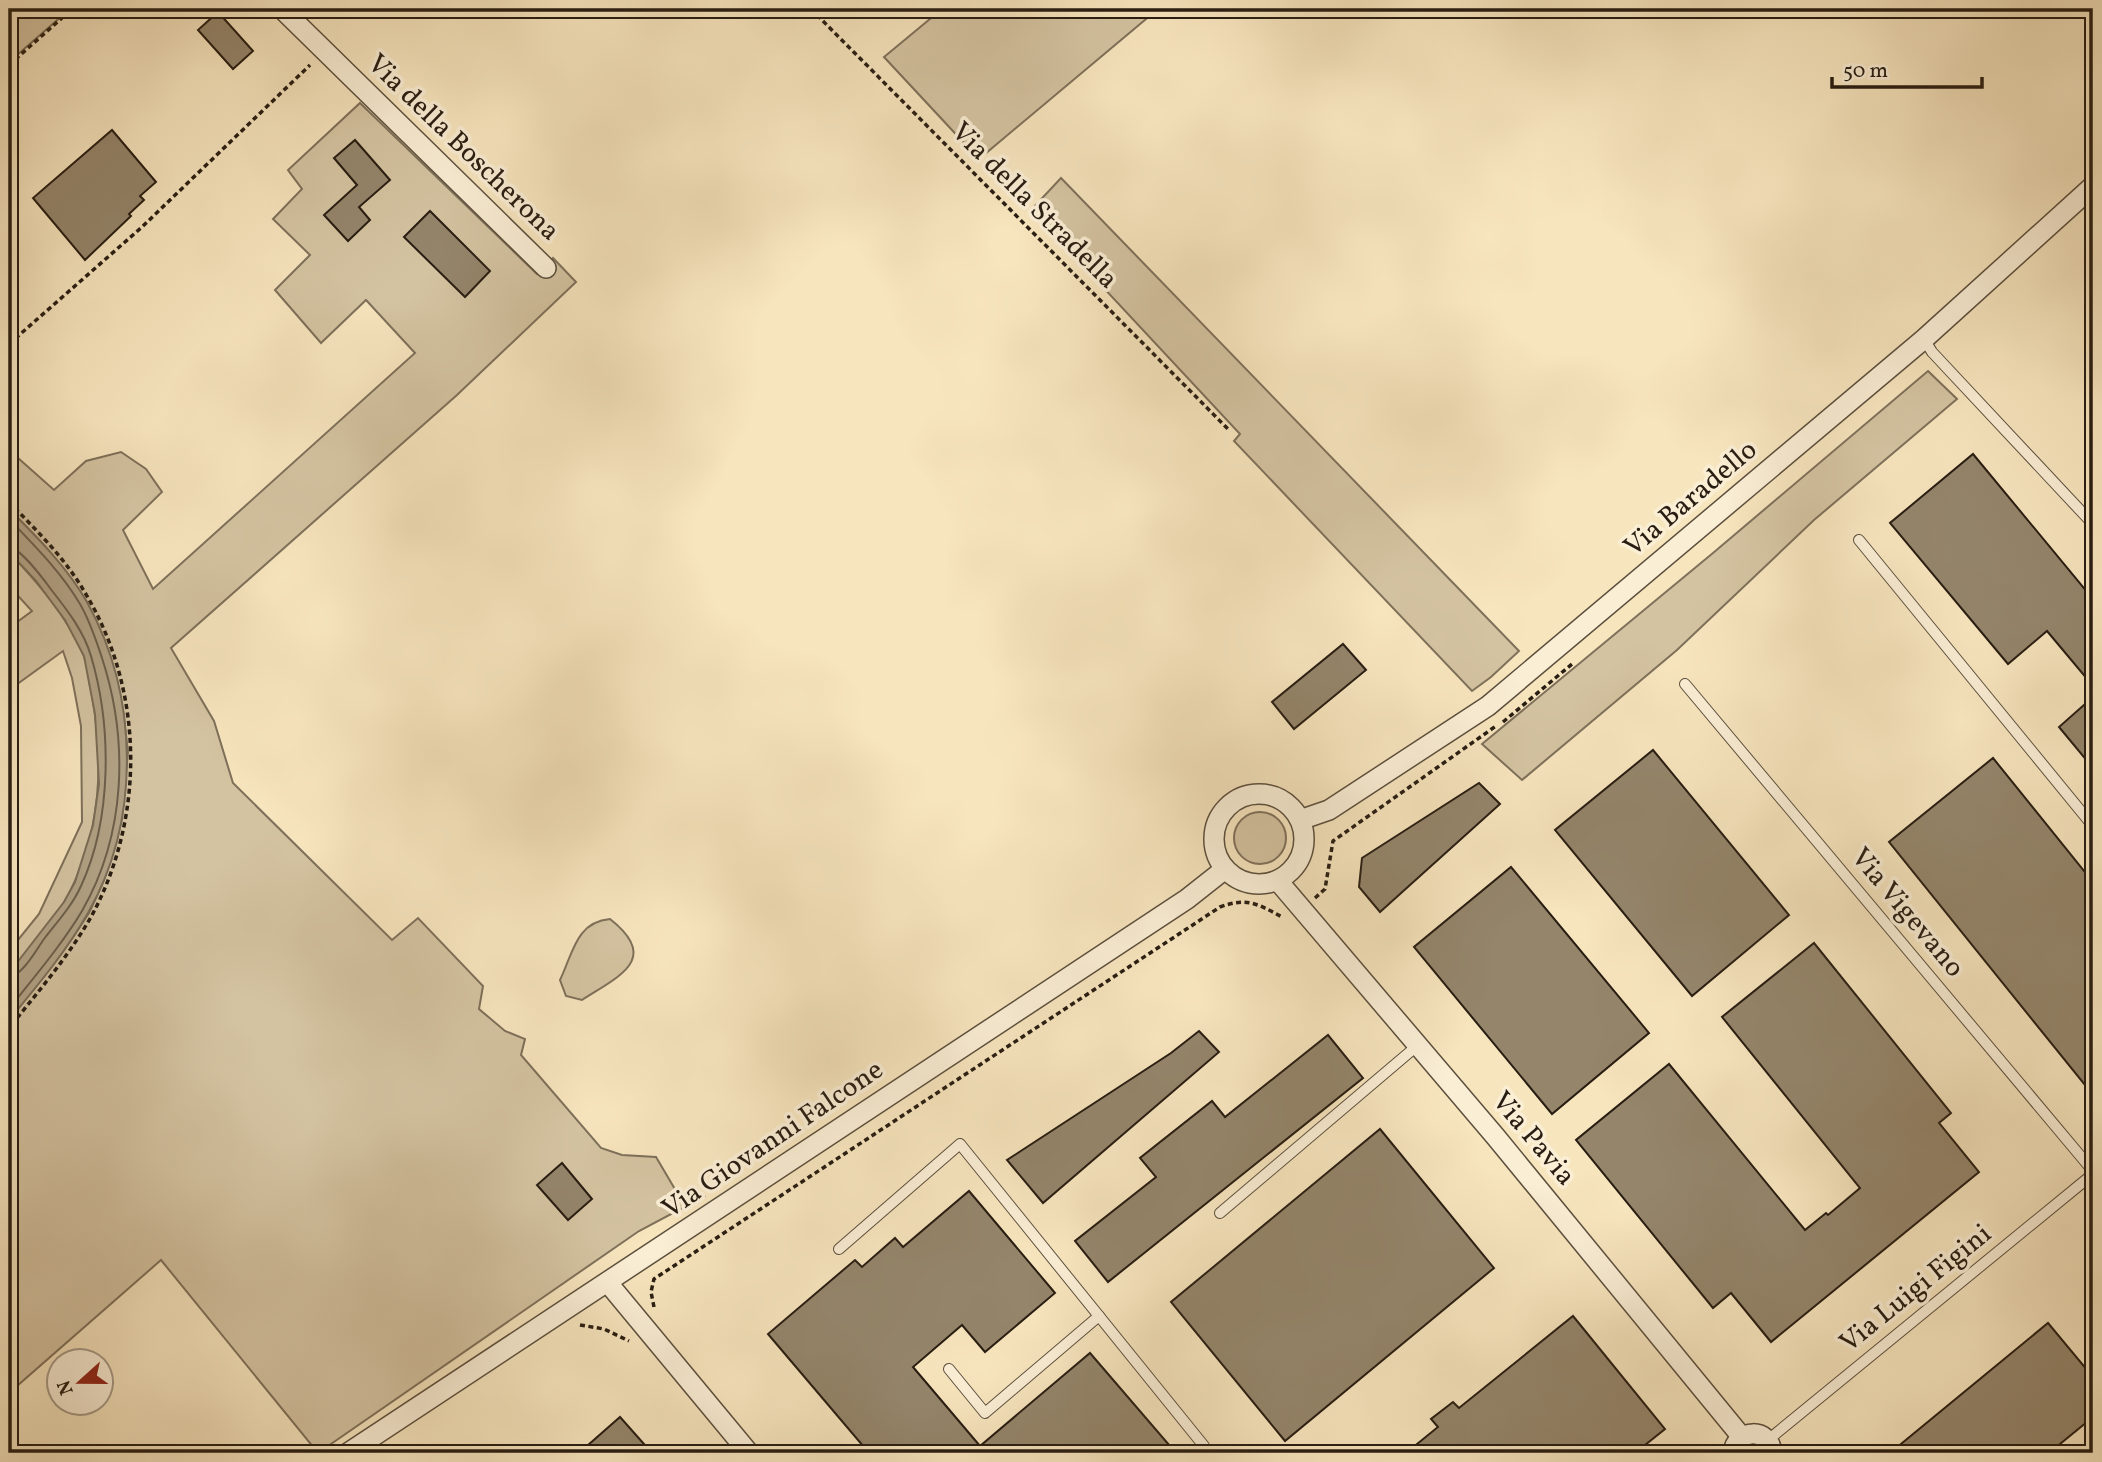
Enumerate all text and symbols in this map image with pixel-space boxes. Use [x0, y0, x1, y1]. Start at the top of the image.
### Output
street label: Via della Boscherona [358, 46, 568, 250]
scale bar [1832, 46, 1983, 90]
text: 50 m [1843, 57, 1888, 86]
street label: Via della Stradella [942, 114, 1126, 298]
street label: Via Baradello [1616, 431, 1766, 567]
street label: Via Vigevano [1841, 840, 1973, 986]
street label: Via Giovanni Falcone [655, 1051, 891, 1229]
street label: Via Pavia [1482, 1083, 1584, 1195]
street label: Via Luigi Figini [1832, 1216, 2000, 1362]
north arrow [46, 1346, 116, 1416]
text: N [51, 1376, 81, 1398]

